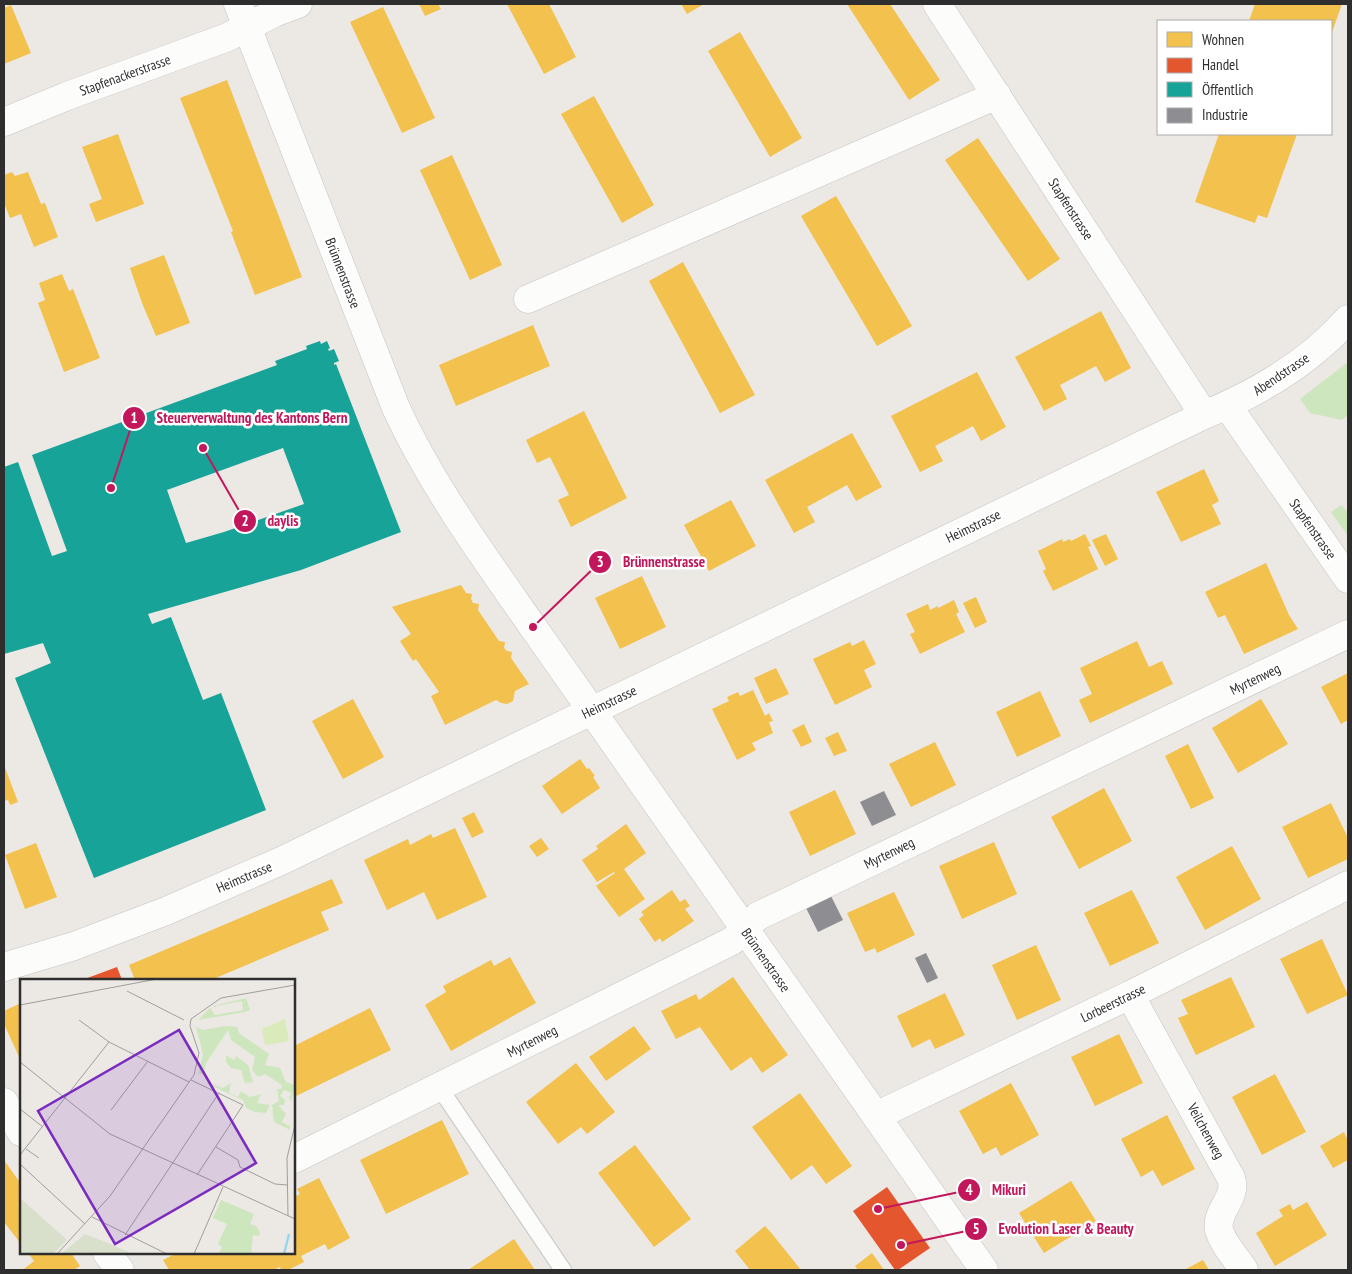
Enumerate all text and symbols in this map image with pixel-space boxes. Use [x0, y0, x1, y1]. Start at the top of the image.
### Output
legend [1157, 20, 1332, 135]
text: Wohnen [1202, 30, 1244, 49]
street label: Stapfenackerstrasse [77, 50, 173, 100]
text: Handel [1202, 55, 1239, 74]
text: Öffentlich [1202, 80, 1253, 99]
text: Industrie [1202, 105, 1248, 124]
street label: Stapfenstrasse [1044, 175, 1098, 243]
street label: Brünnenstrasse [321, 235, 365, 311]
street label: Abendstrasse [1249, 349, 1313, 399]
callout: Steuerverwaltung des Kantons Bern [122, 403, 358, 433]
text: 1 [130, 408, 138, 427]
text: Steuerverwaltung des Kantons Bern [157, 408, 348, 427]
street label: Stapfenstrasse [1286, 495, 1341, 563]
street label: Heimstrasse [943, 505, 1004, 547]
callout: daylis [233, 506, 309, 536]
text: 2 [241, 511, 249, 530]
text: daylis [267, 511, 299, 530]
callout: Brünnenstrasse [587, 547, 715, 577]
text: 3 [596, 552, 604, 571]
text: Brünnenstrasse [623, 552, 705, 571]
street label: Myrtenweg [1227, 659, 1283, 699]
street label: Heimstrasse [579, 681, 640, 723]
street label: Myrtenweg [861, 833, 917, 873]
street label: Heimstrasse [213, 857, 275, 897]
street label: Brünnenstrasse [737, 925, 795, 996]
inset map [20, 979, 295, 1254]
street label: Lorbeerstrasse [1078, 980, 1148, 1026]
street label: Myrtenweg [504, 1021, 560, 1061]
street label: Veilchenweg [1183, 1099, 1229, 1162]
callout: Mikuri [957, 1175, 1036, 1205]
text: 4 [965, 1180, 973, 1199]
text: Mikuri [992, 1180, 1026, 1199]
callout: Evolution Laser & Beauty [963, 1214, 1143, 1244]
text: 5 [972, 1219, 980, 1238]
text: Evolution Laser & Beauty [998, 1219, 1135, 1238]

